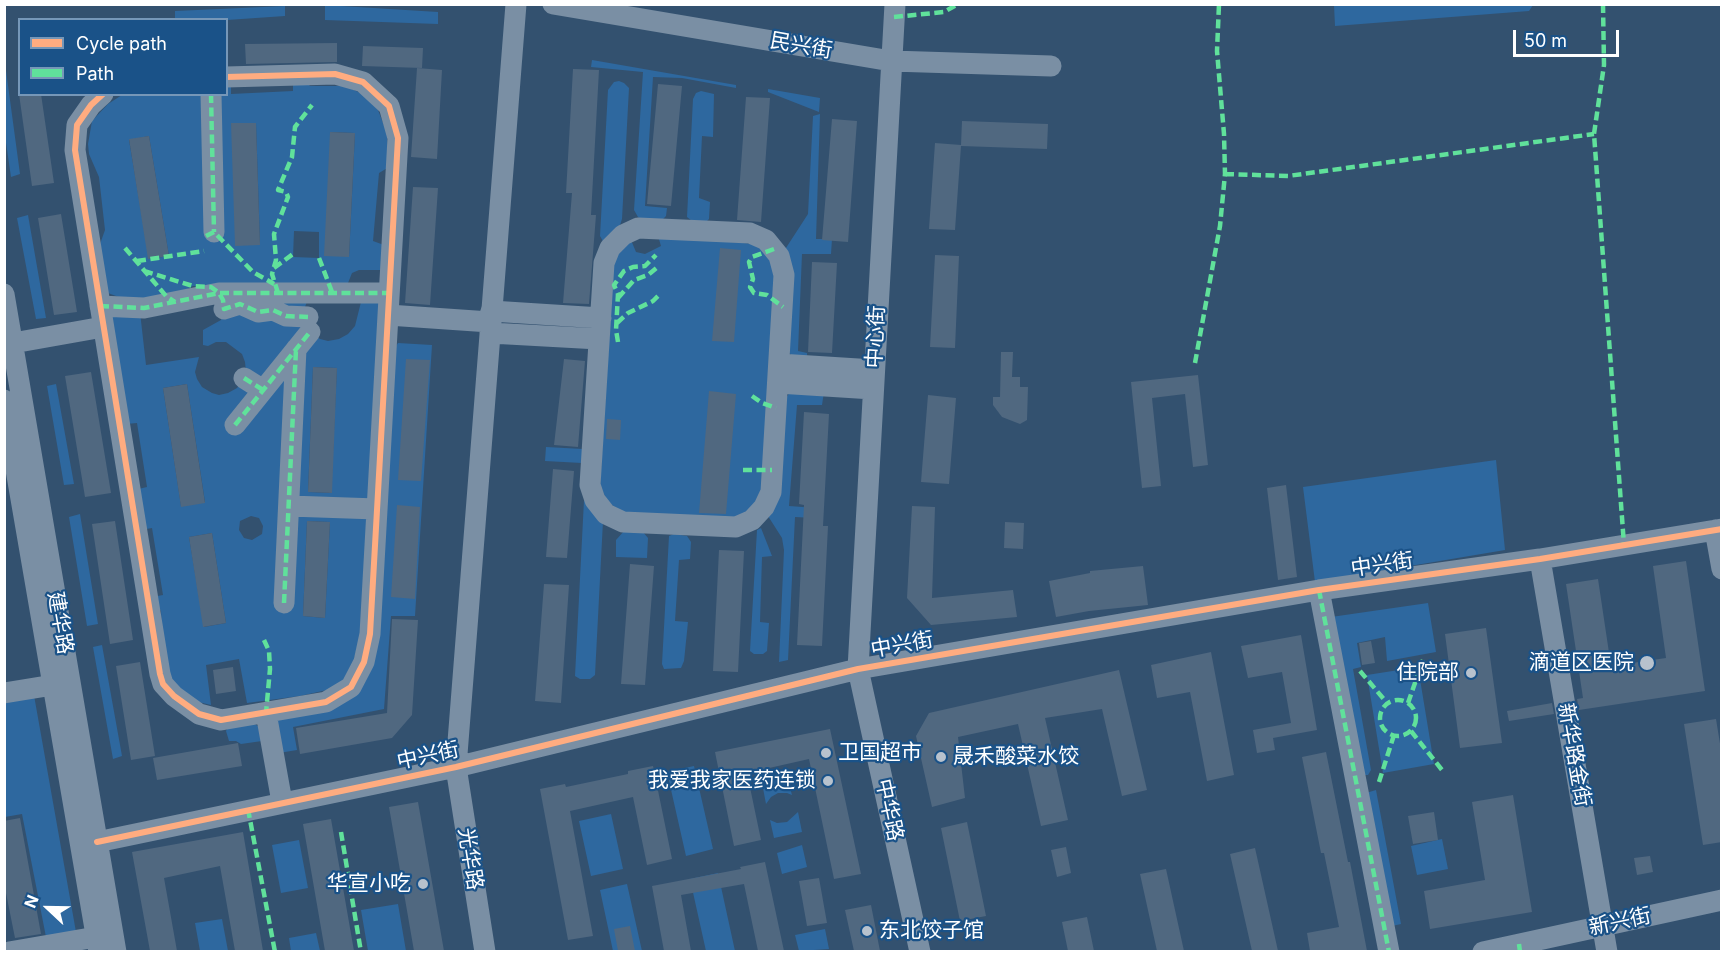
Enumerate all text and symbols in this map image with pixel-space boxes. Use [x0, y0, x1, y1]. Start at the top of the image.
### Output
legend [18, 18, 228, 96]
scale bar [1516, 18, 1622, 56]
street label: 民兴街 [768, 28, 834, 64]
text: 50 m [1524, 30, 1567, 51]
text: Cycle path [76, 33, 167, 54]
text: Path [76, 63, 114, 84]
street label: 中心街 [862, 305, 890, 369]
street label: 中兴街 [1349, 548, 1415, 582]
street label: 建华路 [42, 590, 78, 656]
street label: 中兴街 [869, 627, 935, 663]
place label: 滴道区医院 [1529, 650, 1634, 676]
marker: 滴道区医院 [1638, 654, 1656, 672]
place label: 住院部 [1396, 660, 1459, 686]
marker: 住院部 [1464, 666, 1478, 680]
street label: 新华路金街 [1552, 701, 1596, 809]
street label: 中兴街 [395, 737, 461, 775]
place label: 卫国超市 [838, 740, 922, 766]
place label: 晟禾酸菜水饺 [953, 744, 1079, 770]
marker: 卫国超市 [819, 746, 833, 760]
marker: 晟禾酸菜水饺 [934, 750, 948, 764]
place label: 我爱我家医药连锁 [648, 768, 816, 794]
marker: 我爱我家医药连锁 [821, 774, 835, 788]
street label: 中华路 [870, 777, 908, 843]
street label: 光华路 [453, 826, 487, 892]
place label: 华宣小吃 [327, 871, 411, 897]
marker: 华宣小吃 [416, 877, 430, 891]
north arrow [18, 878, 78, 938]
text: N [20, 892, 43, 911]
street label: 新兴街 [1587, 903, 1653, 941]
place label: 东北饺子馆 [879, 918, 984, 944]
marker: 东北饺子馆 [860, 924, 874, 938]

